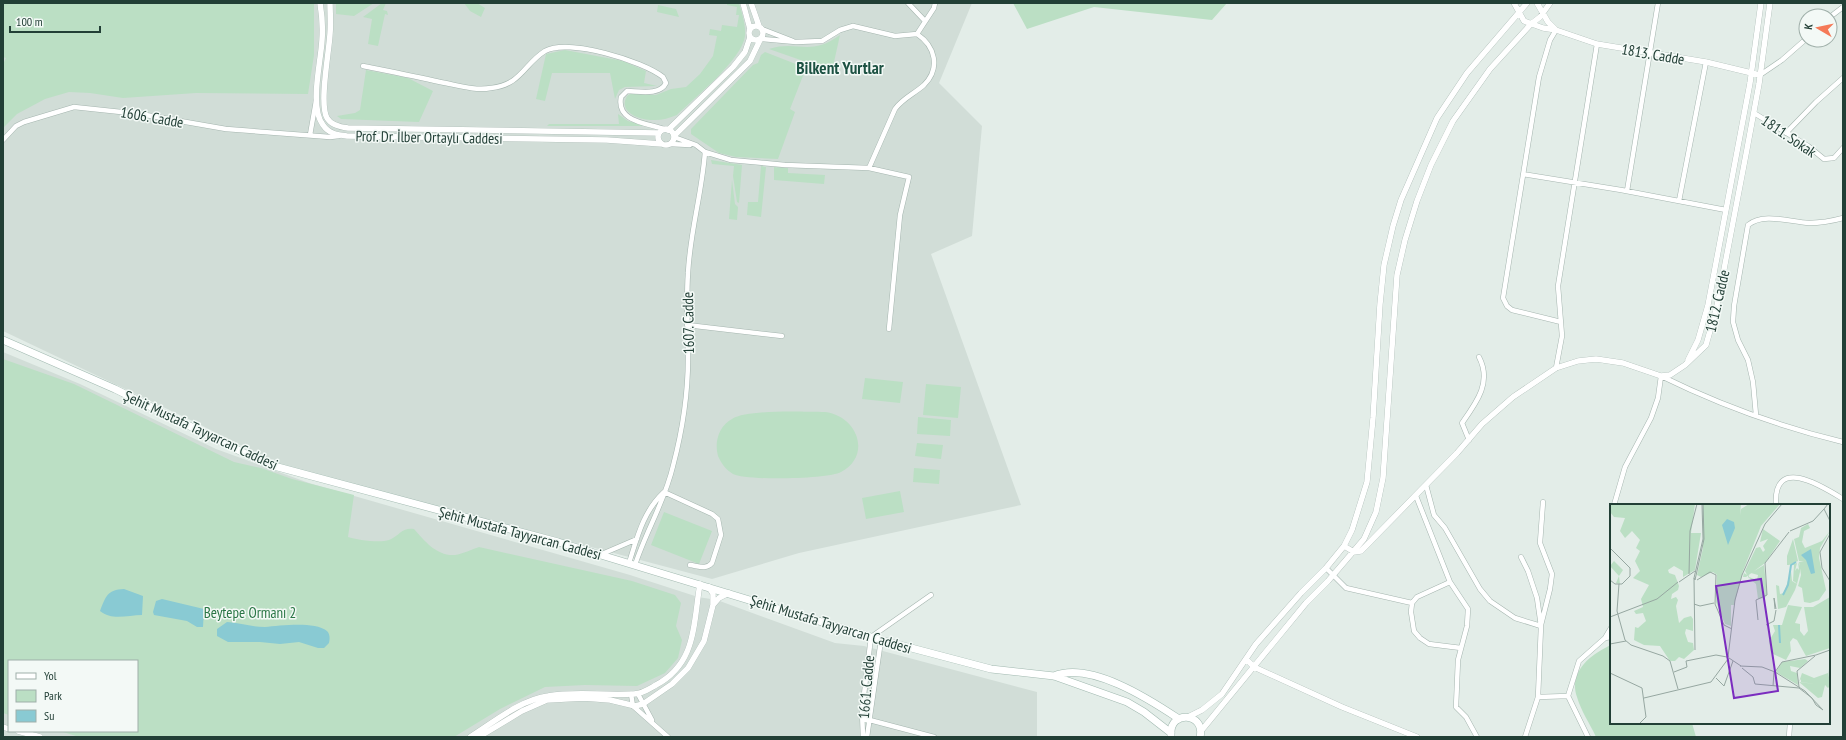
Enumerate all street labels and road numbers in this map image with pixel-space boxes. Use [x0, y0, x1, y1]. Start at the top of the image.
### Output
street label: 1813. Cadde [1620, 39, 1686, 69]
street label: 1606. Cadde [119, 102, 185, 132]
street label: 1811. Sokak [1758, 111, 1820, 161]
street label: Prof. Dr. İlber Ortaylı Caddesi [355, 126, 503, 148]
street label: 1812. Cadde [1701, 268, 1733, 334]
street label: 1607. Cadde [678, 292, 698, 354]
street label: Şehit Mustafa Tayyarcan Caddesi [121, 386, 281, 474]
street label: Şehit Mustafa Tayyarcan Caddesi [436, 502, 604, 564]
street label: Şehit Mustafa Tayyarcan Caddesi [748, 590, 914, 658]
street label: 1661. Cadde [854, 654, 878, 720]

